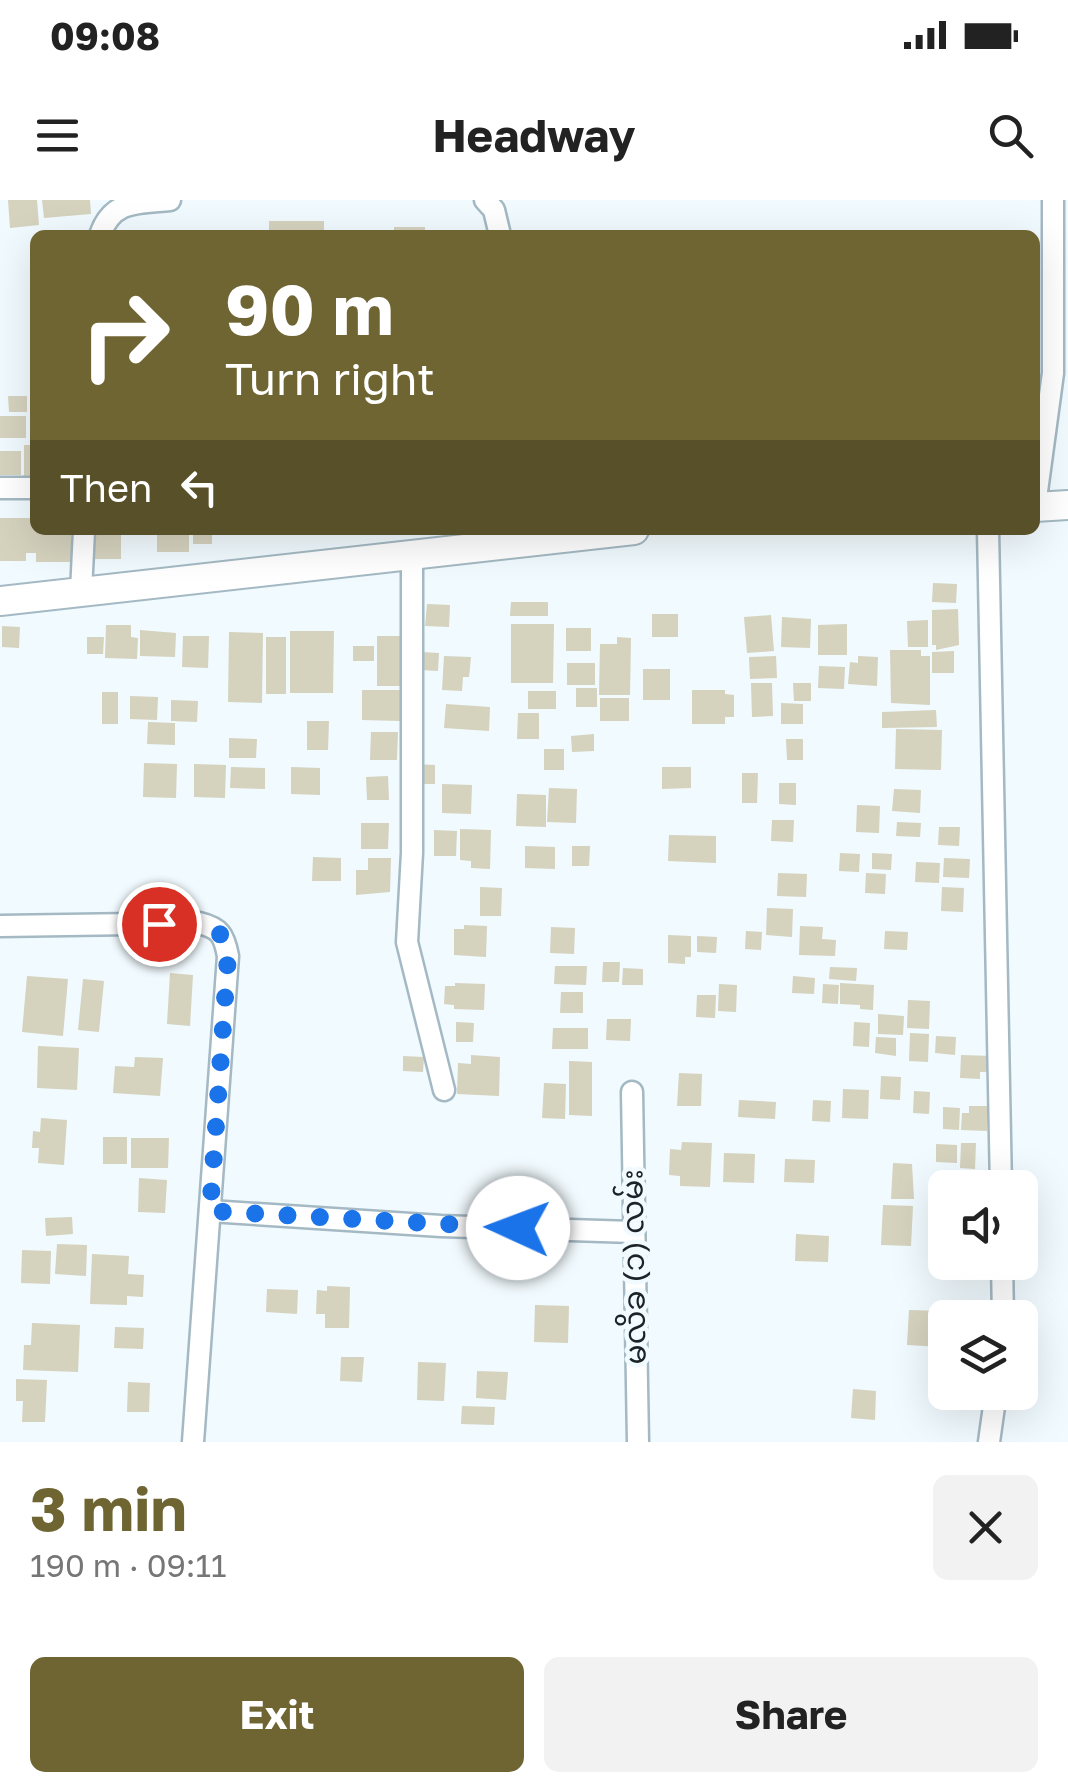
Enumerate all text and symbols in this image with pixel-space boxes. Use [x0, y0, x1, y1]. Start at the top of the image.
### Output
text: 09:08 [50, 13, 160, 58]
icon: menu [30, 108, 85, 163]
text: Headway [432, 108, 636, 162]
icon: search [983, 108, 1038, 163]
text: 90 m [225, 266, 394, 350]
icon: right [60, 270, 190, 400]
text: Turn right [225, 351, 435, 405]
icon: left [172, 460, 227, 515]
text: Then [60, 465, 152, 510]
pin [117, 882, 202, 967]
icon: arrive [132, 897, 187, 952]
street label: မလိခ (၁) လမ်း [610, 1169, 653, 1365]
map controls [928, 1170, 1038, 1410]
button: sound [928, 1170, 1038, 1280]
position arrow [466, 1176, 570, 1280]
button: layers [928, 1300, 1038, 1410]
text: 3 min [30, 1472, 187, 1544]
button: close [933, 1475, 1038, 1580]
text: 190 m · 09:11 [30, 1546, 226, 1584]
button: Exit [30, 1657, 524, 1772]
button: Share [544, 1657, 1038, 1772]

